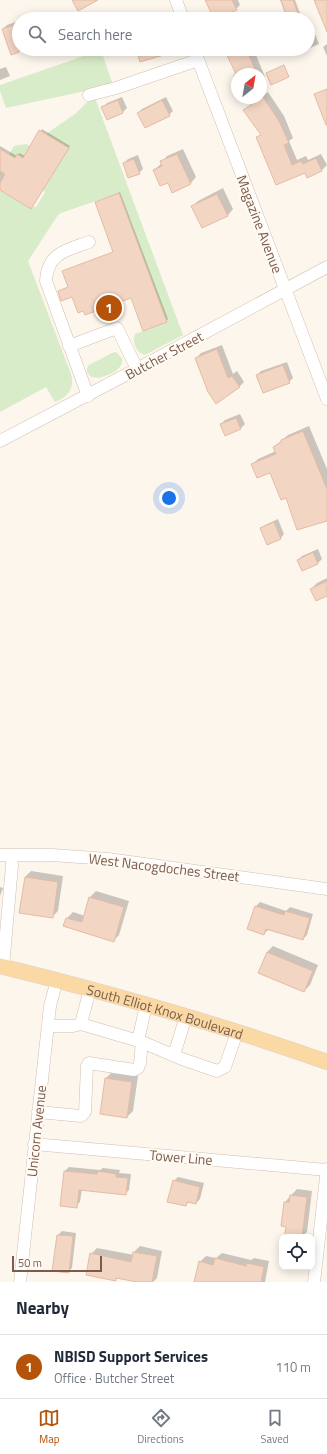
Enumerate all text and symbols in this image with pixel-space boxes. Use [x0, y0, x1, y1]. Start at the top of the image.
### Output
search box [12, 12, 315, 56]
icon: search [26, 23, 48, 45]
text: Search here [58, 23, 132, 46]
north arrow [231, 68, 267, 104]
street label: Magazine Avenue [232, 172, 288, 276]
pin: 1 [96, 293, 122, 323]
street label: Butcher Street [121, 326, 207, 384]
your location [159, 488, 179, 508]
street label: West Nacogdoches Street [87, 847, 241, 887]
street label: South Elliot Knox Boulevard [84, 978, 246, 1044]
street label: Unicorn Avenue [21, 1084, 51, 1178]
street label: Tower Line [149, 1144, 213, 1170]
map controls [279, 1234, 315, 1270]
button: locate [279, 1234, 315, 1270]
scale bar [12, 1254, 102, 1273]
text: 50 m [18, 1255, 42, 1271]
text: Nearby [16, 1295, 69, 1321]
text: NBISD Support Services [54, 1345, 208, 1368]
text: 1 [25, 1357, 33, 1377]
text: 110 m [275, 1357, 311, 1377]
text: Office · Butcher Street [54, 1368, 174, 1388]
tab: Map [38, 1407, 60, 1447]
tab: Directions [137, 1407, 184, 1447]
tab: Saved [261, 1407, 289, 1447]

